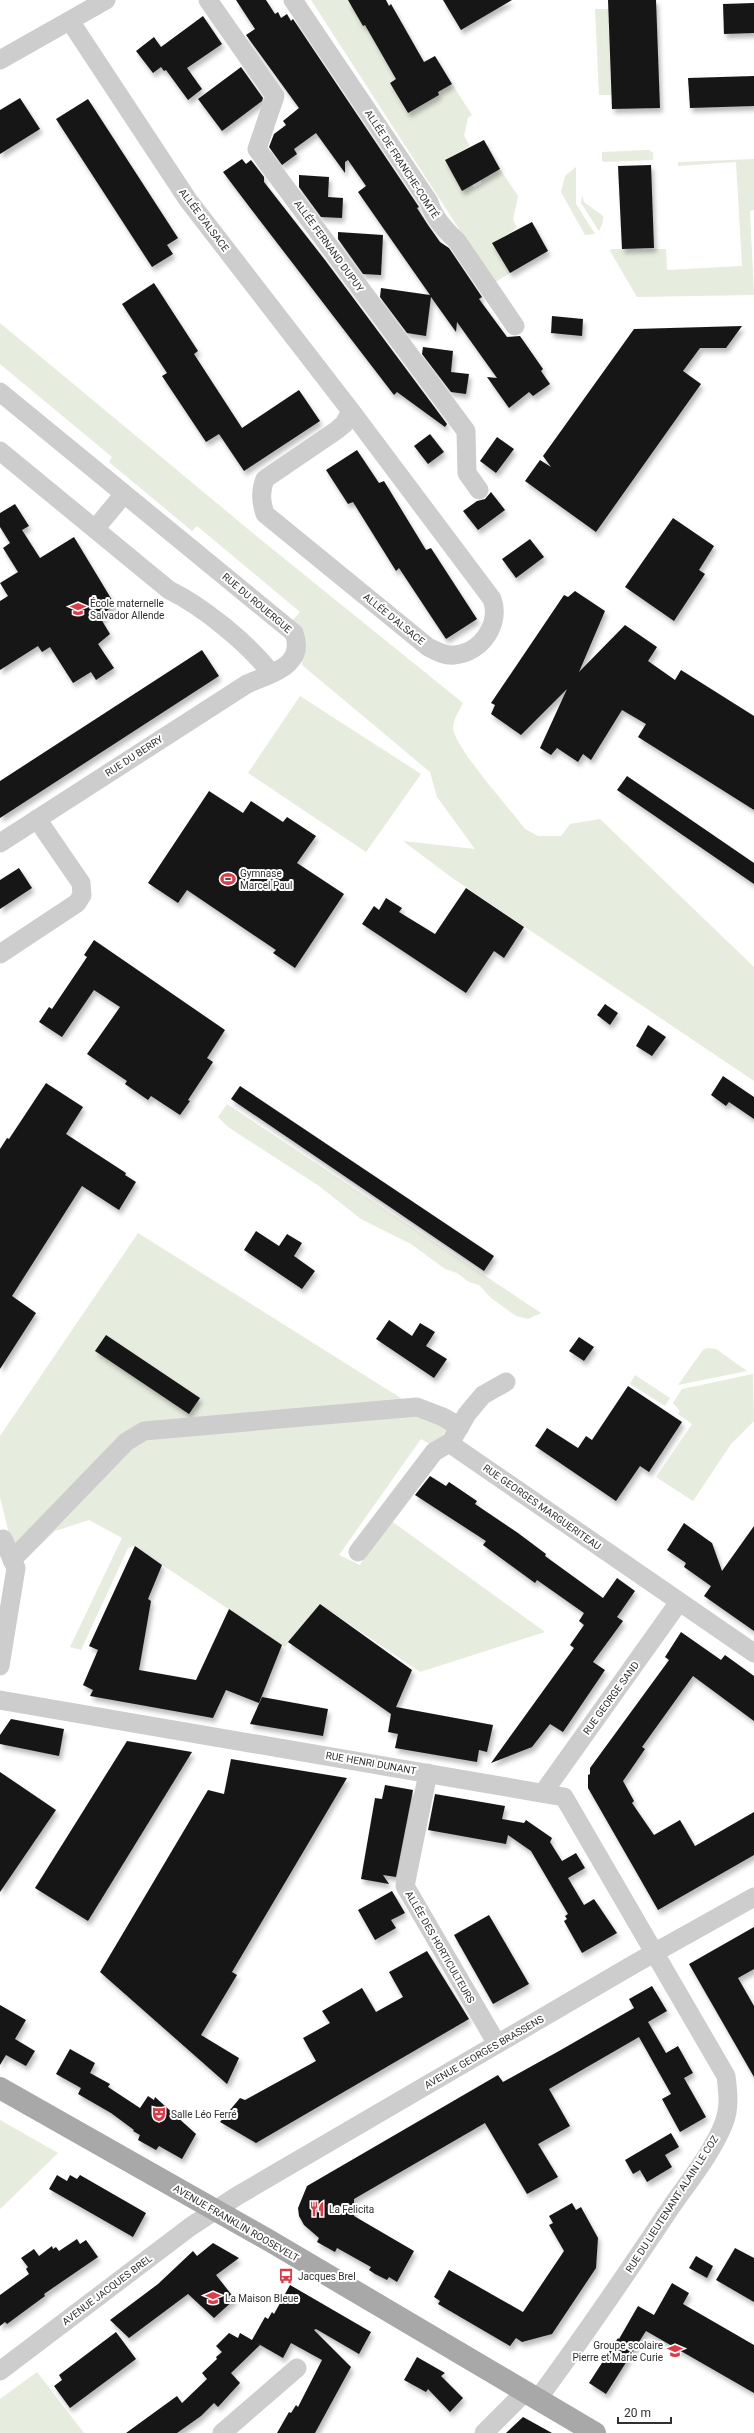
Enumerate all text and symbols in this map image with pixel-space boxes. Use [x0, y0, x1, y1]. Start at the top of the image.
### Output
street label: ALLÉE DE FRANCHE-COMTÉ [363, 107, 442, 220]
street label: ALLÉE D'ALSACE [177, 186, 232, 254]
street label: ALLÉE FERNAND DUPUY [292, 198, 367, 294]
street label: RUE DU ROUERGUE [220, 571, 294, 635]
street label: ALLÉE D'ALSACE [361, 590, 428, 647]
place label: École maternelle Salvador Allende [90, 597, 164, 621]
school or university icon: École maternelle Salvador Allende [69, 600, 87, 618]
street label: RUE DU BERRY [103, 733, 165, 779]
place label: Gymnase Marcel Paul [240, 868, 293, 891]
sports icon: Gymnase Marcel Paul [219, 870, 237, 888]
street label: RUE GEORGES MARGUERITEAU [481, 1462, 603, 1552]
street label: RUE GEORGE SAND [581, 1659, 641, 1737]
street label: RUE HENRI DUNANT [325, 1750, 417, 1776]
street label: ALLÉE DES HORTICULTEURS [403, 1889, 478, 2005]
street label: AVENUE GEORGES BRASSENS [422, 2013, 546, 2091]
theatre icon: Salle Léo Ferré [150, 2105, 168, 2123]
place label: Salle Léo Ferré [171, 2109, 237, 2120]
street label: RUE DU LIEUTENANT ALAIN LE COZ [624, 2134, 720, 2274]
street label: AVENUE FRANKLIN ROOSEVELT [171, 2183, 301, 2263]
restaurant icon: La Felicita [308, 2200, 326, 2218]
place label: La Felicita [329, 2204, 374, 2215]
street label: AVENUE JACQUES BREL [60, 2252, 154, 2327]
bus stop icon: Jacques Brel [277, 2267, 295, 2285]
place label: Jacques Brel [298, 2271, 356, 2282]
school or university icon: La Maison Bleue [204, 2289, 222, 2307]
place label: La Maison Bleue [225, 2293, 299, 2304]
place label: Groupe scolaire Pierre et Marie Curie [573, 2340, 663, 2363]
school or university icon: Groupe scolaire Pierre et Marie Curie [666, 2342, 684, 2360]
scale bar [618, 2399, 671, 2425]
text: 20 m [624, 2406, 651, 2420]

